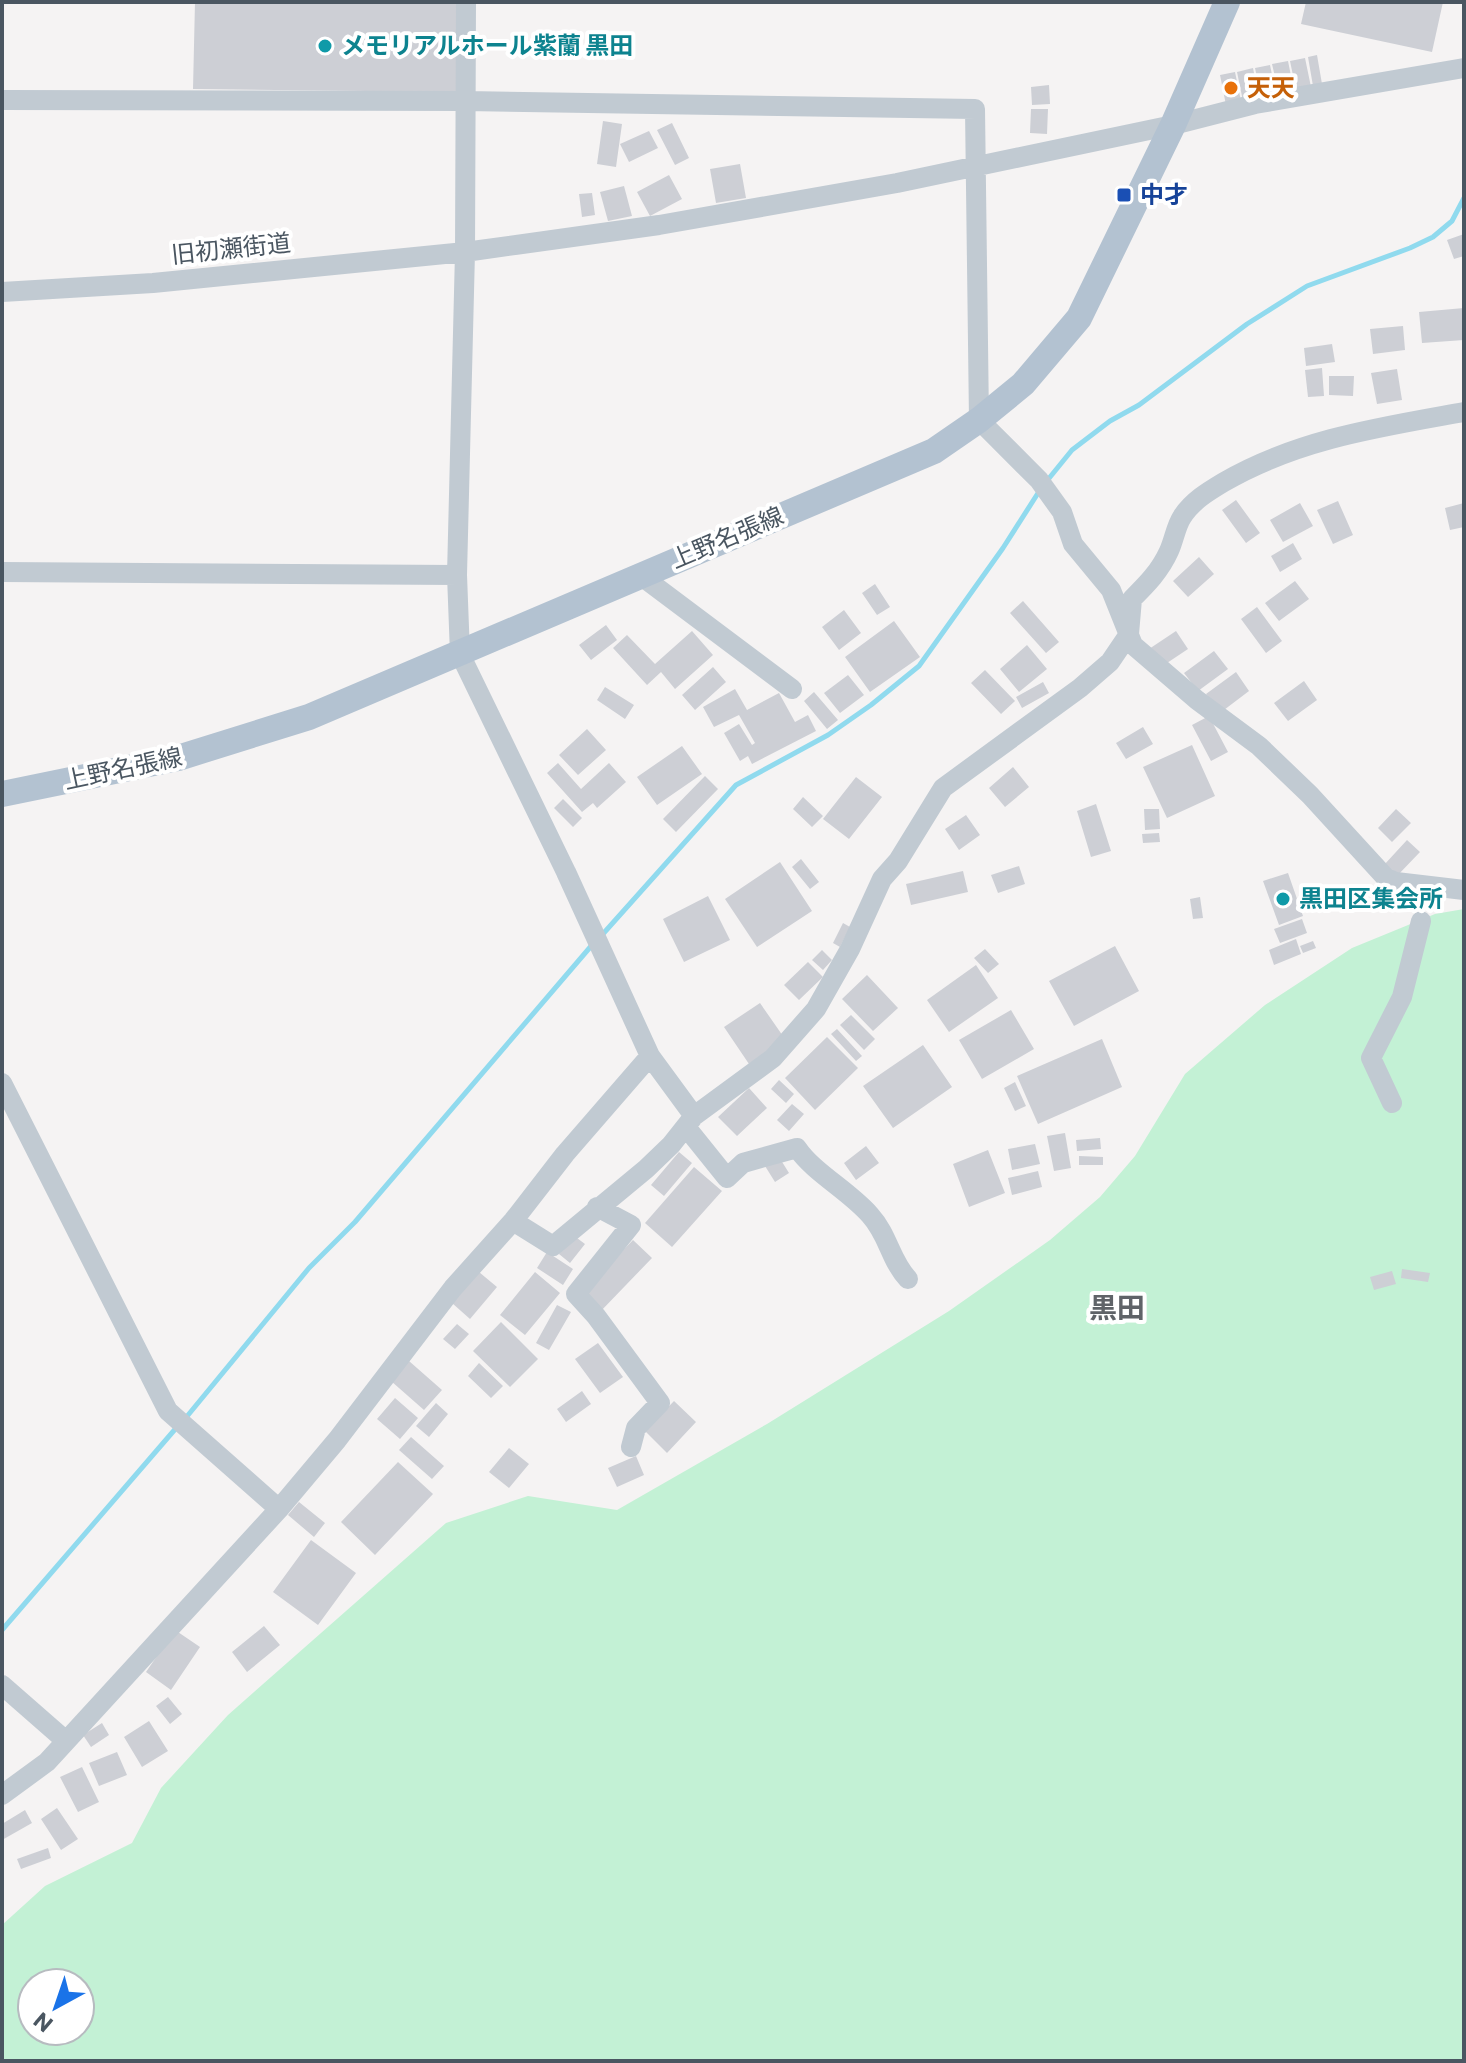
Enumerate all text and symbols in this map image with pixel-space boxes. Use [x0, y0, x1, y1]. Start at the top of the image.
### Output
place label: メモリアルホール紫蘭 黒田 [341, 30, 633, 59]
marker: メモリアルホール紫蘭 黒田 [316, 37, 334, 55]
place label: 天天 [1247, 72, 1295, 101]
marker: 天天 [1222, 79, 1240, 97]
place label: 中才 [1140, 179, 1188, 208]
marker: 中才 [1115, 186, 1133, 204]
street label: 旧初瀬街道 [170, 227, 292, 268]
street label: 上野名張線 [666, 500, 787, 573]
street label: 上野名張線 [61, 741, 184, 794]
place label: 黒田区集会所 [1299, 883, 1443, 912]
marker: 黒田区集会所 [1274, 890, 1292, 908]
district label: 黒田 [1089, 1290, 1145, 1324]
north arrow [16, 1967, 96, 2047]
text: N [28, 2007, 58, 2038]

